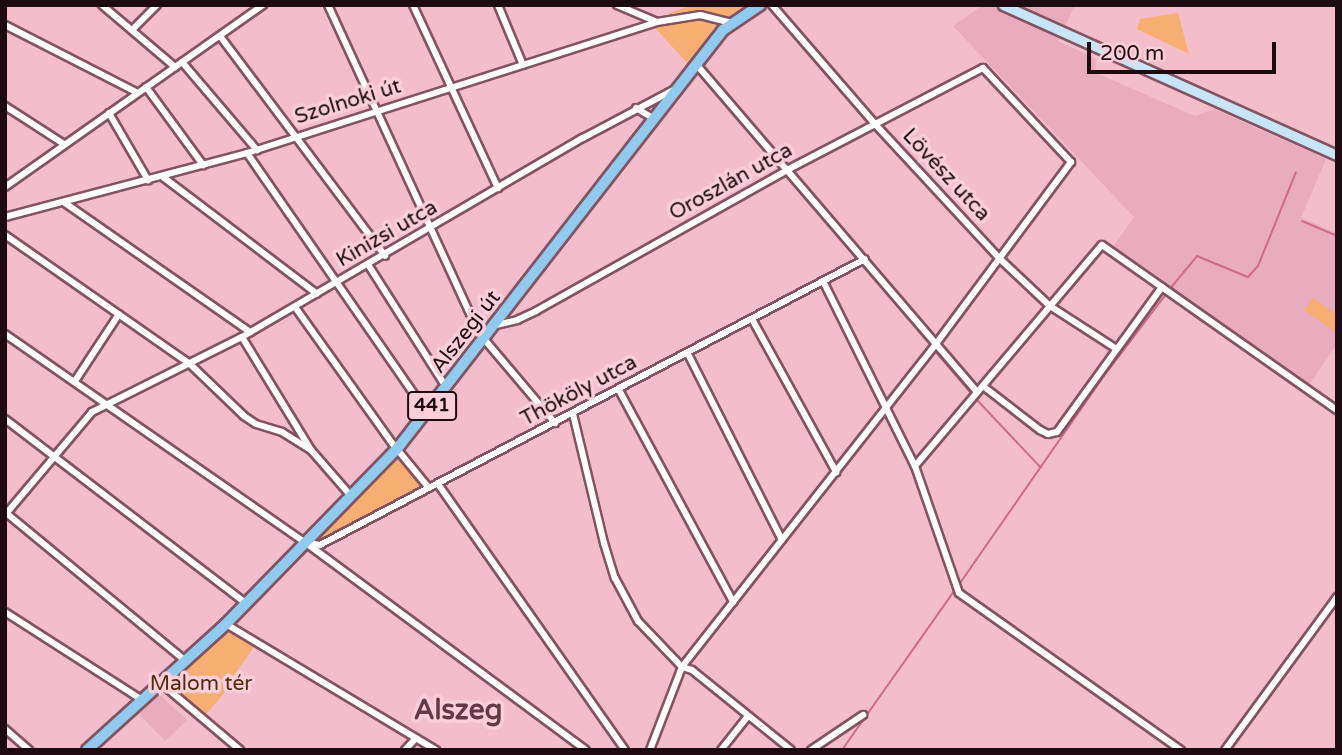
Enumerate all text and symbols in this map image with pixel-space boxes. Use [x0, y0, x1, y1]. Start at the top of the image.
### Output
scale bar [1090, 28, 1279, 72]
text: 200 m [1100, 41, 1164, 66]
street label: Szolnoki út [292, 74, 404, 130]
street label: Lövész utca [897, 124, 995, 226]
street label: Oroszlán utca [665, 138, 797, 226]
street label: Kinizsi utca [332, 195, 442, 273]
street label: Alszegi út [426, 286, 506, 378]
street label: Thököly utca [517, 350, 641, 432]
road number: 441 [406, 390, 458, 422]
park label: Malom tér [150, 671, 252, 697]
district label: Alszeg [414, 693, 502, 727]

